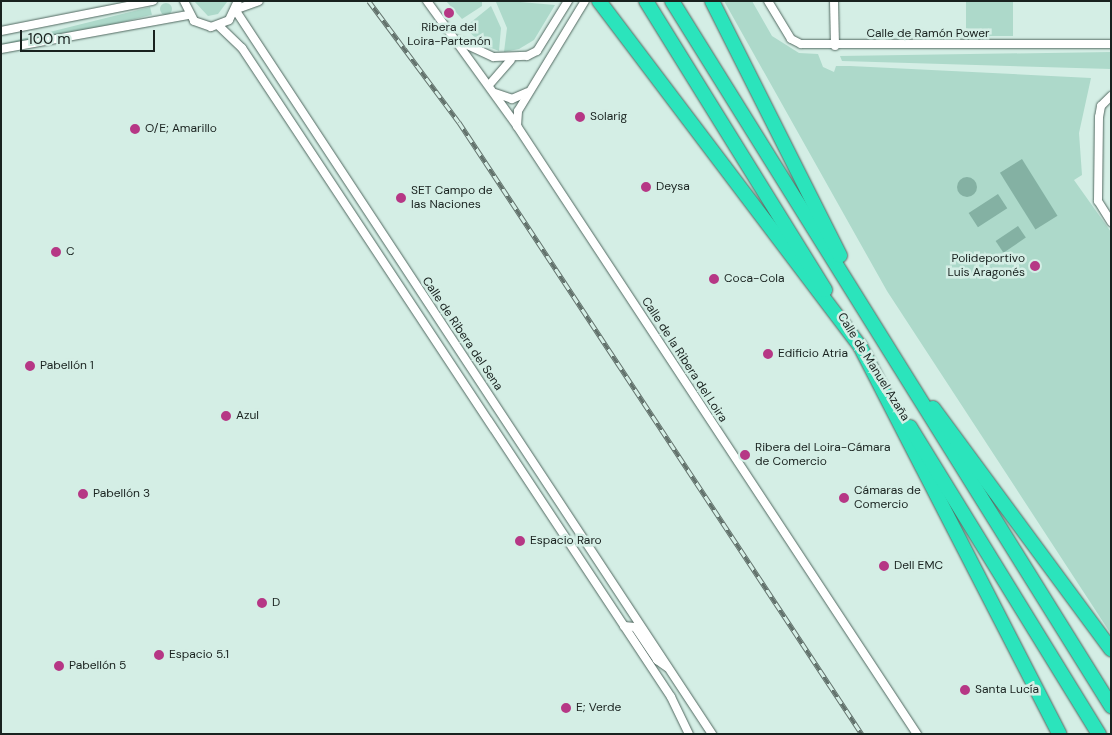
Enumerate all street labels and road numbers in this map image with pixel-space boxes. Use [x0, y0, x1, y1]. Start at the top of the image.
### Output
street label: Calle de Ramón Power [866, 27, 990, 41]
street label: Calle de Ribera del Sena [419, 274, 505, 394]
street label: Calle de la Ribera del Loira [638, 295, 730, 425]
street label: Calle de Manuel Azaña [834, 310, 912, 424]

